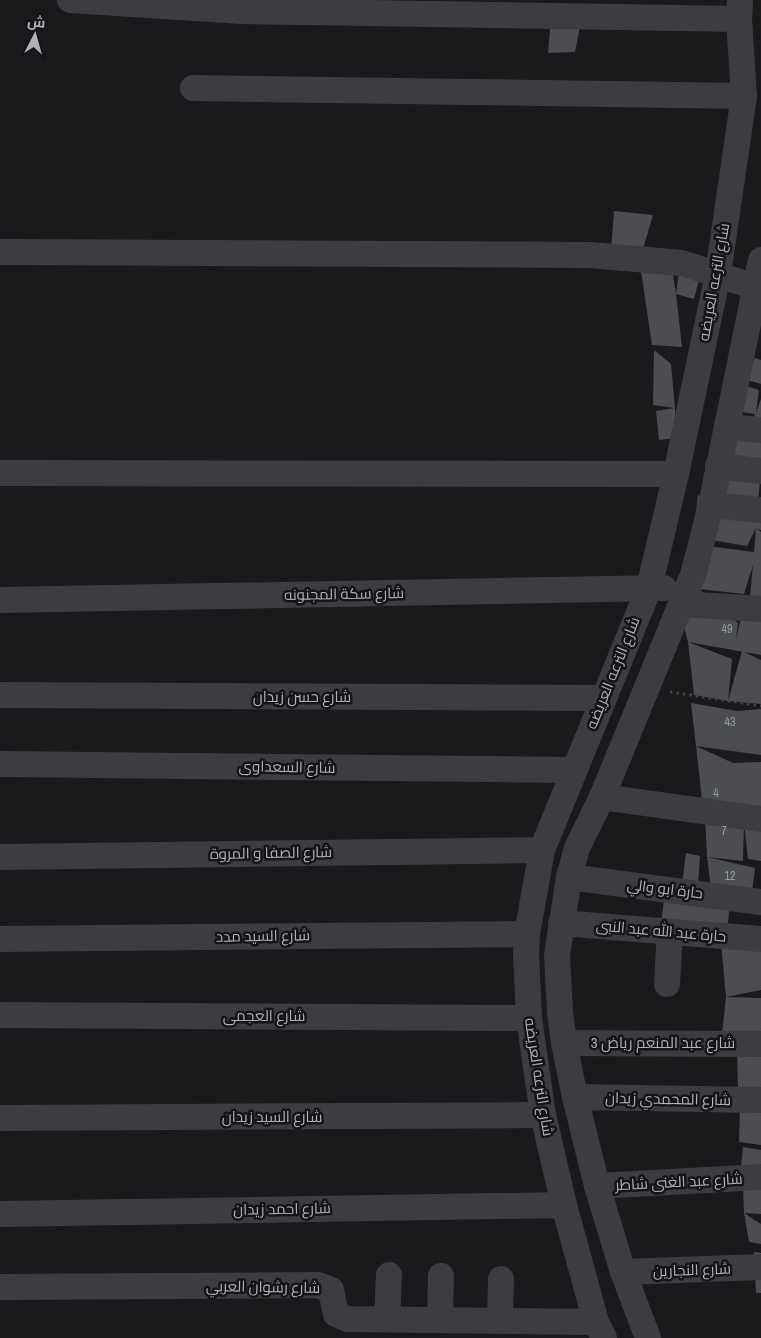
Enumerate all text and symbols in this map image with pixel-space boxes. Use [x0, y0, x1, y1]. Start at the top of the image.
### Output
north arrow [10, 10, 60, 60]
text: ش [26, 12, 46, 32]
street label: شارع الترعه العريضه [693, 221, 735, 343]
street label: شارع سكة المجنونه [284, 582, 404, 606]
street label: شارع الترعه العريضه [580, 614, 646, 732]
house number: 49 [722, 621, 732, 637]
street label: شارع حسن زيدان [253, 686, 351, 708]
house number: 43 [725, 714, 735, 730]
street label: شارع السعداوى [238, 755, 336, 779]
house number: 4 [713, 785, 719, 801]
house number: 7 [721, 823, 727, 839]
street label: شارع الصفا و المروة [210, 841, 332, 865]
house number: 12 [725, 868, 735, 884]
street label: حارة ابو والي [626, 873, 704, 906]
street label: حارة عبد الله عبد النبى [595, 914, 727, 947]
street label: شارع السيد مدد [216, 924, 310, 948]
street label: شارع العجمى [223, 1005, 305, 1027]
street label: شارع الترعه العريضه [519, 1016, 559, 1138]
street label: شارع عبد المنعم رياض 3 [591, 1032, 735, 1054]
street label: شارع المحمدي زيدان [605, 1087, 731, 1112]
street label: شارع السيد زيدان [222, 1106, 322, 1128]
street label: شارع عبد الغنى شاطر [614, 1168, 743, 1196]
street label: شارع احمد زيدان [233, 1197, 331, 1221]
street label: شارع النجارين [653, 1258, 731, 1282]
street label: شارع رشوان العربي [206, 1275, 320, 1300]

